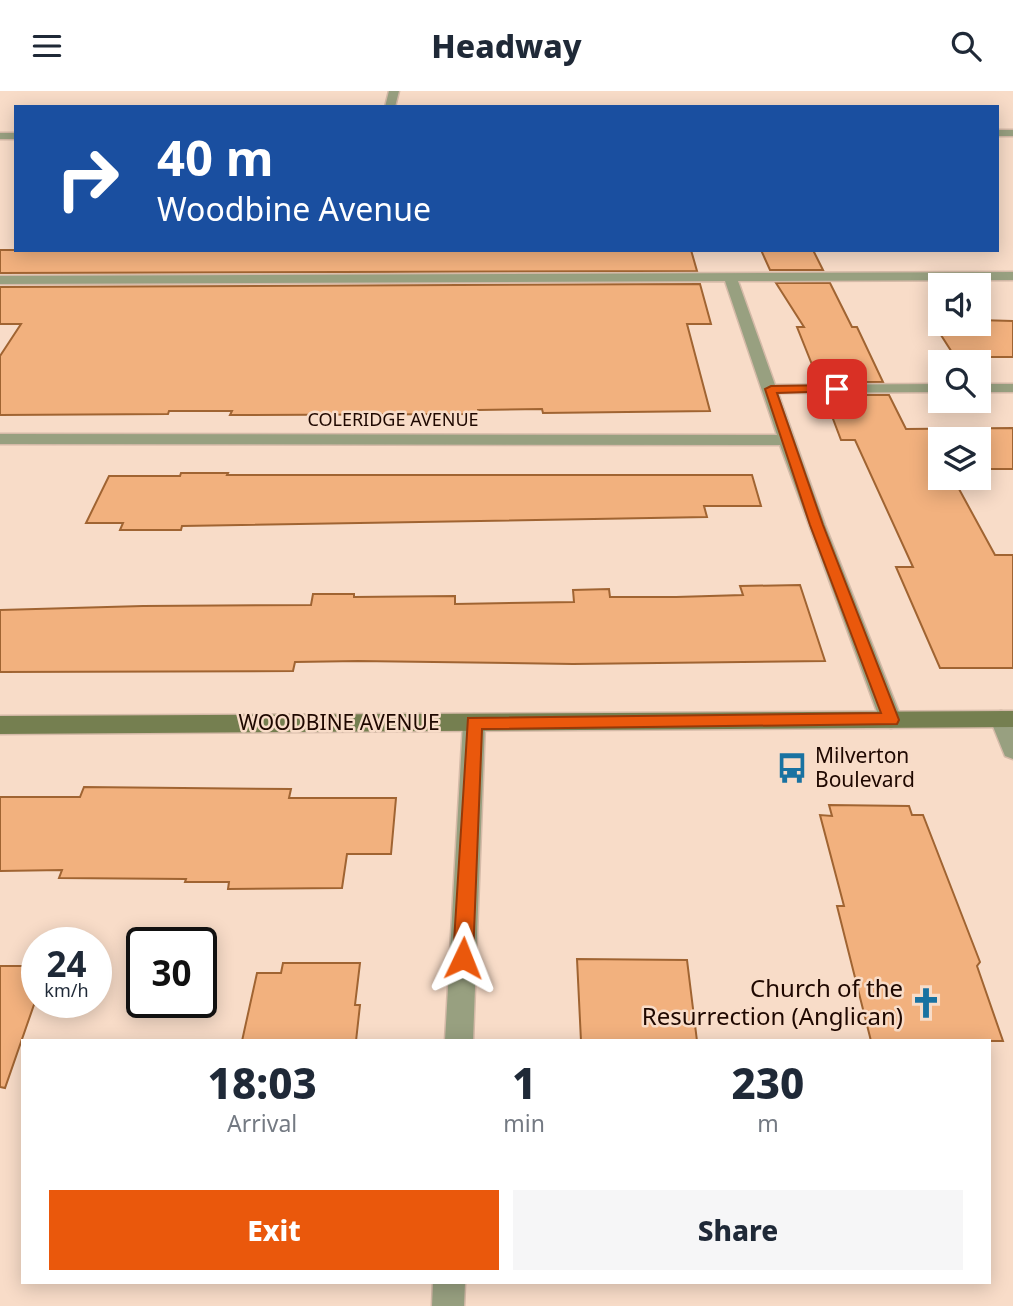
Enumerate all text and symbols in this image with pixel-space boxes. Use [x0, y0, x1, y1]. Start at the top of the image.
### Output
text: Headway [431, 24, 582, 67]
icon: menu [28, 27, 66, 65]
icon: search [947, 27, 985, 65]
text: 40 m [157, 124, 274, 190]
icon: right [42, 133, 133, 224]
text: Woodbine Avenue [157, 187, 431, 230]
map controls [928, 273, 991, 490]
button: sound [928, 273, 991, 336]
button: search [928, 350, 991, 413]
pin [807, 359, 867, 419]
icon: arrive [818, 370, 856, 408]
street label: COLERIDGE AVENUE [307, 407, 479, 431]
button: layers [928, 427, 991, 490]
street label: WOODBINE AVENUE [238, 708, 440, 736]
place label: Milverton Boulevard [815, 741, 915, 793]
bus stop icon: Milverton Boulevard [775, 751, 809, 785]
position arrow [426, 921, 500, 995]
speed limit sign: 30 [126, 927, 217, 1018]
text: 24 [46, 940, 87, 987]
place label: Church of the Resurrection (Anglican) [642, 971, 903, 1032]
text: km/h [44, 978, 89, 1002]
church icon: Church of the Resurrection (Anglican) [909, 986, 943, 1020]
text: 18:03 [208, 1054, 317, 1111]
text: 1 [512, 1054, 536, 1111]
text: 230 [732, 1054, 804, 1111]
text: Arrival [227, 1107, 297, 1139]
text: min [503, 1107, 545, 1139]
text: m [757, 1107, 779, 1139]
button: Exit [49, 1190, 499, 1270]
button: Share [513, 1190, 963, 1270]

